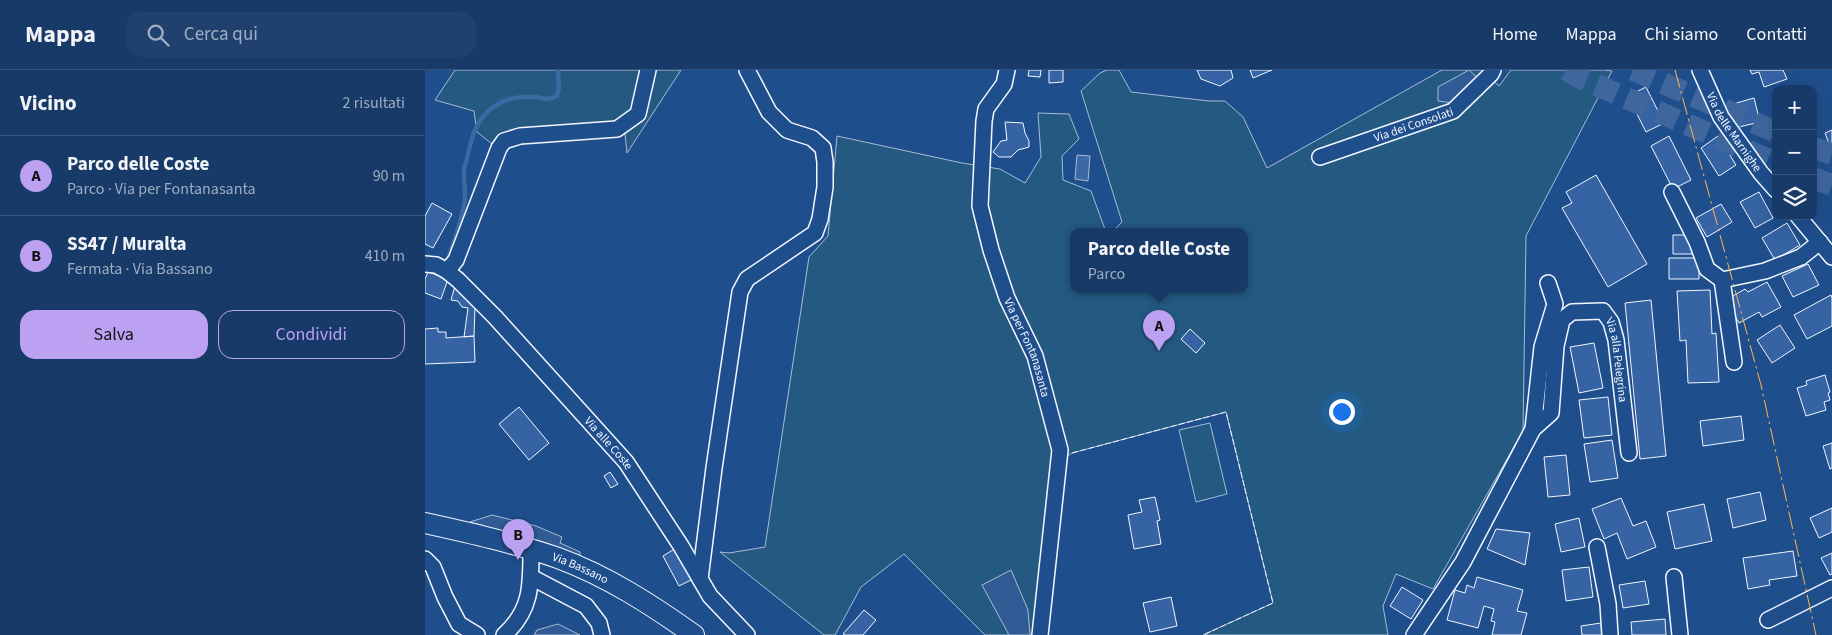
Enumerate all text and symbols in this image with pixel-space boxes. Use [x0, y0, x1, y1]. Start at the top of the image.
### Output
search box [126, 12, 476, 57]
text: Mappa [25, 17, 96, 52]
icon: search [144, 21, 172, 49]
text: Cerca qui [184, 21, 258, 48]
text: Home [1492, 22, 1538, 47]
text: Mappa [1566, 22, 1617, 47]
text: Chi siamo [1645, 22, 1718, 47]
text: Contatti [1746, 22, 1807, 47]
map controls [1772, 85, 1817, 220]
button: + [1772, 85, 1817, 130]
text: Vicino [20, 88, 77, 118]
street label: Via delle Marnighe [1702, 89, 1766, 175]
text: 2 risultati [343, 92, 405, 114]
street label: Via dei Consolati [1372, 103, 1456, 146]
button: − [1772, 130, 1817, 175]
text: Parco delle Coste [67, 151, 209, 178]
text: A [31, 165, 41, 187]
text: 90 m [373, 165, 405, 187]
button: layers [1772, 175, 1817, 220]
text: Parco · Via per Fontanasanta [67, 178, 256, 200]
popup [1070, 228, 1248, 293]
text: SS47 / Muralta [67, 231, 187, 258]
text: Parco delle Coste [1088, 236, 1230, 263]
text: B [31, 245, 41, 267]
text: 410 m [365, 245, 405, 267]
text: Fermata · Via Bassano [67, 258, 213, 280]
text: Parco [1088, 263, 1125, 285]
street label: Via per Fontanasanta [1000, 295, 1054, 399]
button: Salva [20, 310, 208, 359]
button: Condividi [218, 310, 405, 359]
pin: A [1143, 310, 1175, 351]
street label: Via alla Pelegrina [1602, 314, 1632, 403]
your location [1329, 399, 1355, 425]
street label: Via alle Coste [580, 413, 637, 473]
pin: B [502, 519, 534, 560]
street label: Via Bassano [550, 548, 611, 588]

